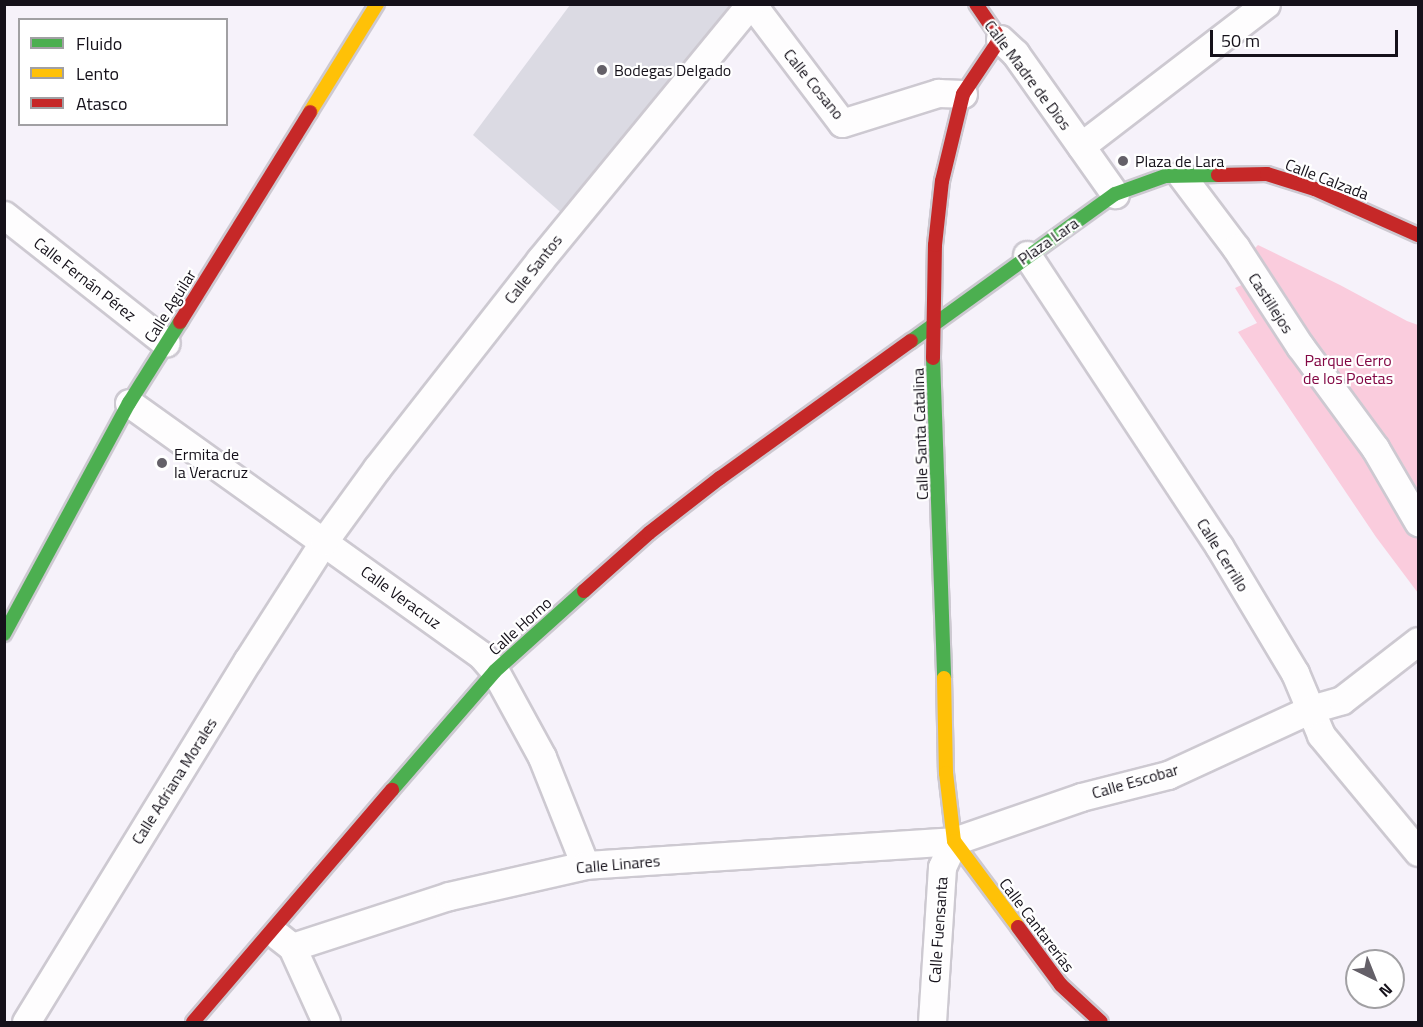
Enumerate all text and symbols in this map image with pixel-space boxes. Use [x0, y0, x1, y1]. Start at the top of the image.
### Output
street label: Calle Madre de Dios [980, 16, 1076, 134]
legend [18, 18, 228, 126]
scale bar [1213, 18, 1400, 56]
text: 50 m [1221, 27, 1260, 54]
text: Fluido [76, 30, 122, 57]
street label: Calle Cosano [780, 45, 848, 123]
text: Lento [76, 60, 119, 87]
place label: Bodegas Delgado [614, 60, 731, 80]
marker: Bodegas Delgado [595, 63, 609, 77]
text: Atasco [76, 90, 127, 117]
place label: Plaza de Lara [1135, 151, 1224, 171]
marker: Plaza de Lara [1116, 154, 1130, 168]
street label: Calle Calzada [1283, 154, 1371, 204]
street label: Plaza Lara [1014, 213, 1082, 269]
street label: Calle Santos [500, 231, 566, 307]
street label: Calle Fernán Pérez [30, 233, 140, 325]
street label: Calle Aguilar [140, 266, 200, 346]
street label: Castillejos [1244, 269, 1298, 337]
park label: Parque Cerro de los Poetas [1303, 350, 1393, 388]
street label: Calle Santa Catalina [908, 368, 932, 500]
place label: Ermita de la Veracruz [174, 444, 248, 482]
marker: Ermita de la Veracruz [155, 456, 169, 470]
street label: Calle Cerrillo [1193, 515, 1253, 595]
street label: Calle Veracruz [357, 561, 445, 633]
street label: Calle Horno [485, 593, 555, 659]
street label: Calle Adriana Morales [127, 714, 221, 848]
street label: Calle Escobar [1089, 759, 1181, 803]
street label: Calle Linares [575, 851, 661, 877]
street label: Calle Cantarerías [995, 874, 1079, 976]
street label: Calle Fuensanta [925, 876, 951, 984]
north arrow [1345, 949, 1405, 1009]
text: N [1374, 978, 1398, 1003]

